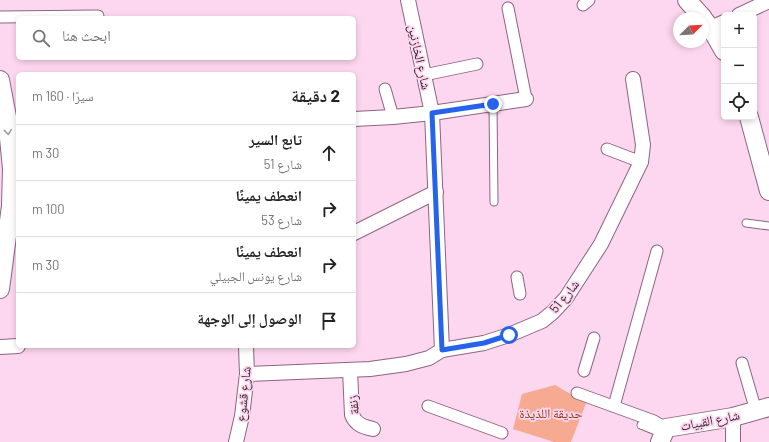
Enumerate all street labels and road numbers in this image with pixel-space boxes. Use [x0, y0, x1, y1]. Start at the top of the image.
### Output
street label: شارع الخازنين [403, 23, 435, 91]
street label: شارع 51 [546, 276, 584, 317]
street label: شارع قشوع [232, 366, 256, 423]
street label: زنقة [344, 394, 363, 416]
street label: شارع القبيات [679, 406, 741, 436]

